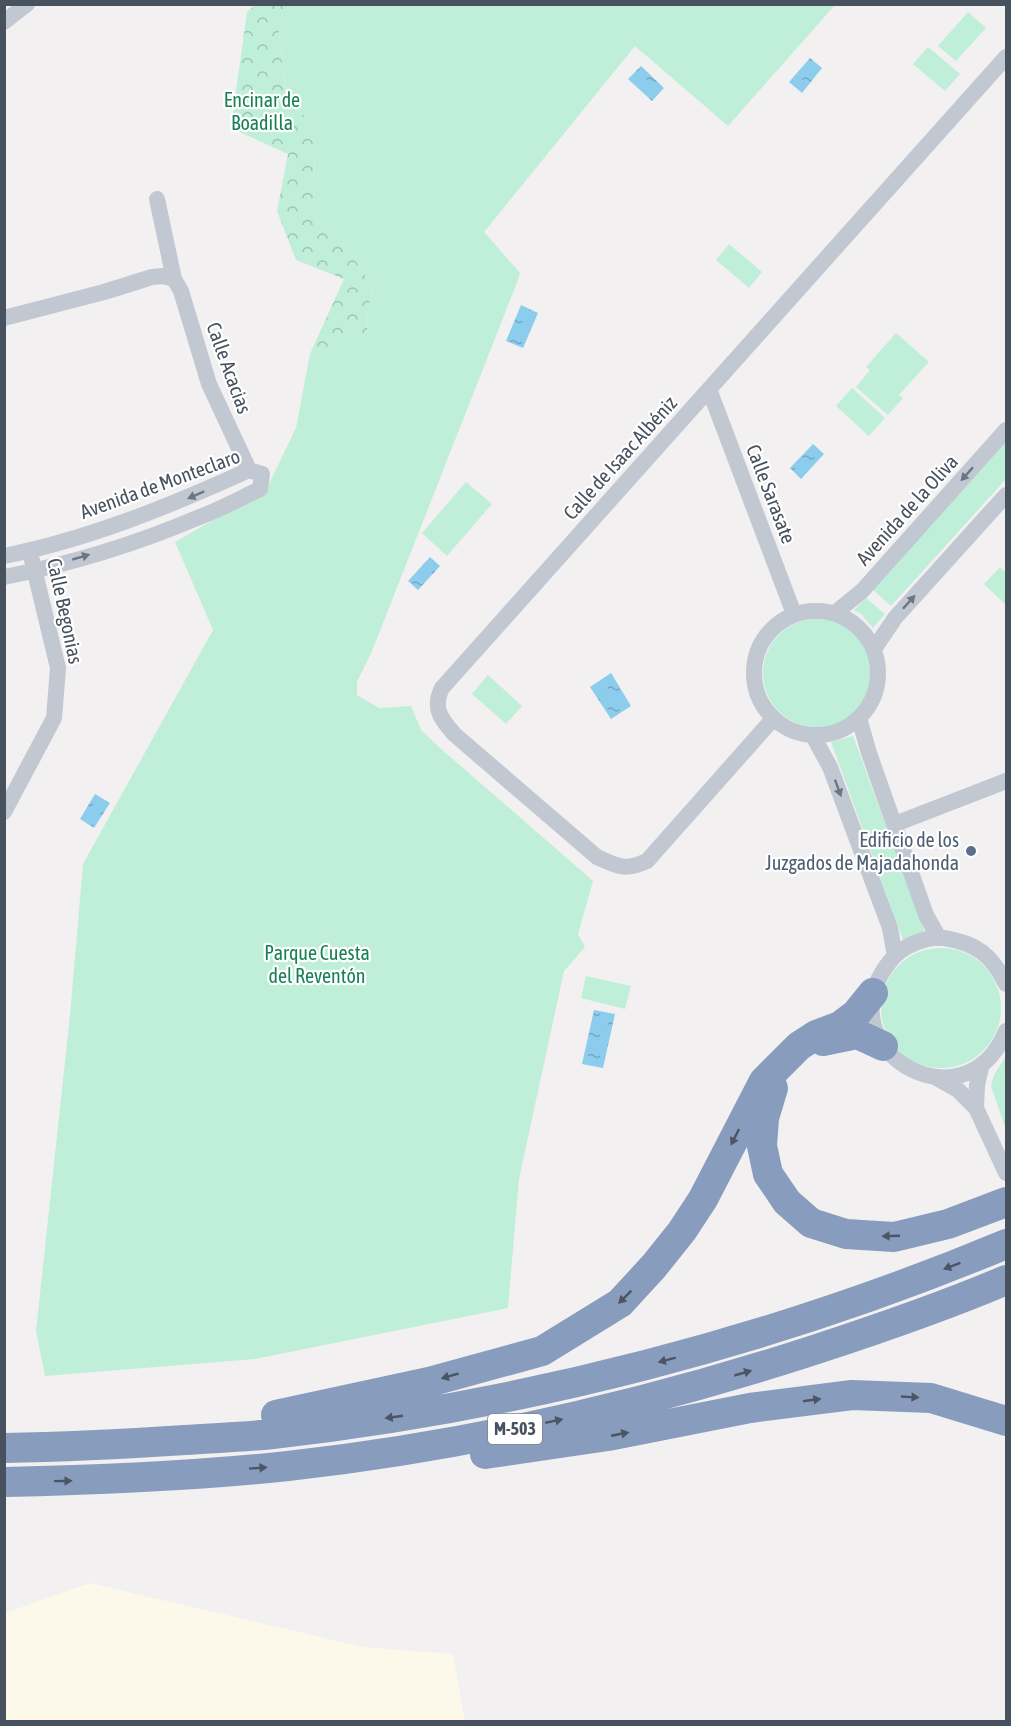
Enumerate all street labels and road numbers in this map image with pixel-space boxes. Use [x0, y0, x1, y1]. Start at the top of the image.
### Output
street label: Calle Acacias [202, 319, 257, 417]
street label: Calle de Isaac Albéniz [558, 391, 681, 524]
street label: Calle Sarasate [742, 441, 801, 547]
street label: Avenida de Monteclaro [77, 444, 243, 523]
street label: Avenida de la Oliva [851, 450, 962, 569]
street label: Calle Begonias [43, 556, 88, 666]
road number: M-503 [488, 1414, 542, 1444]

